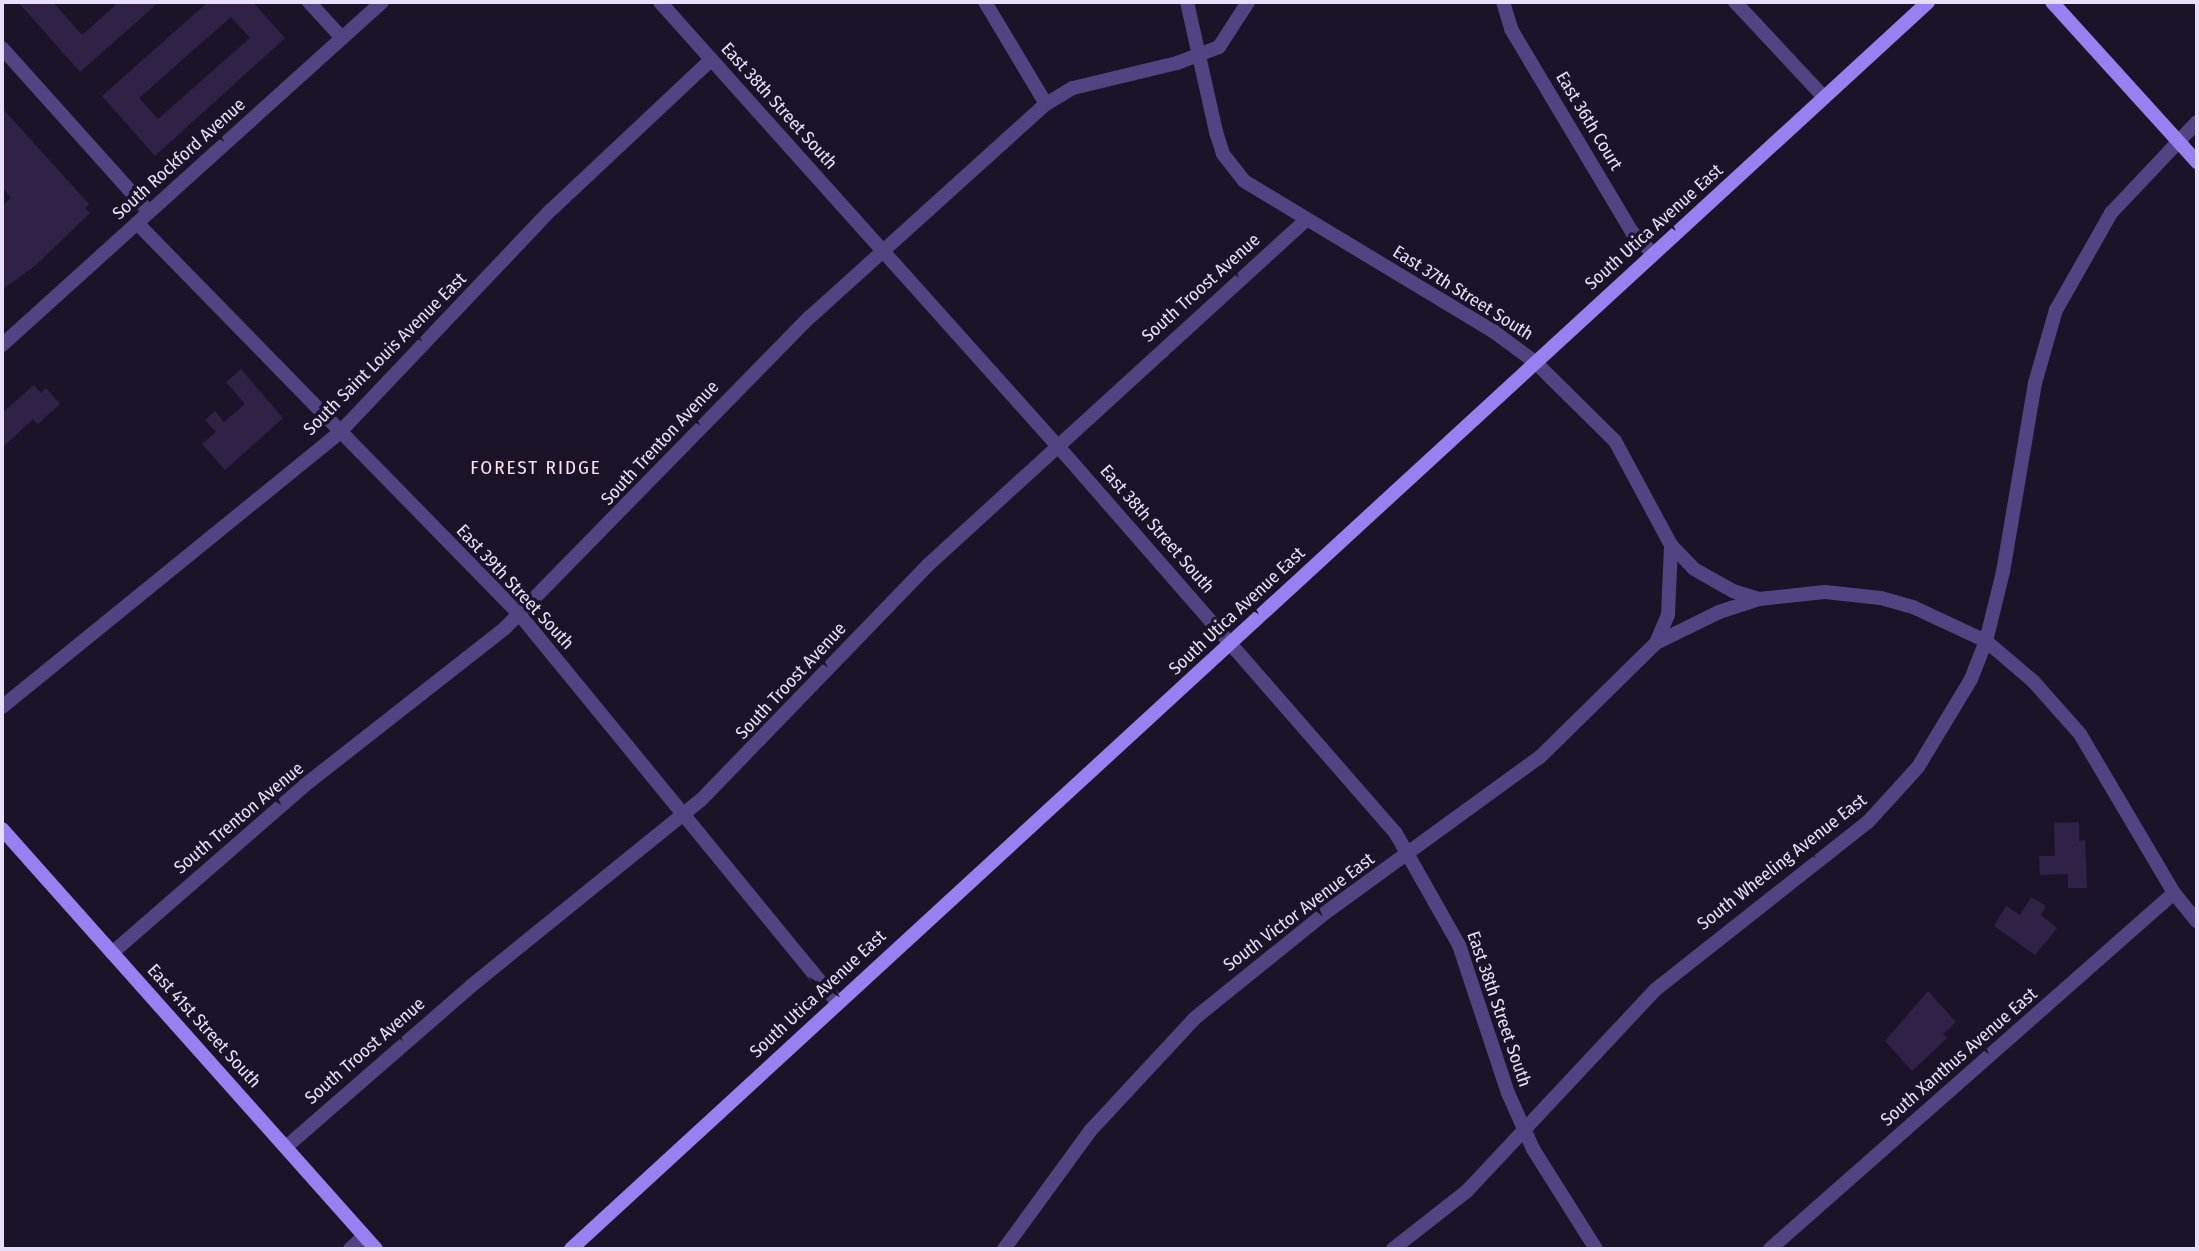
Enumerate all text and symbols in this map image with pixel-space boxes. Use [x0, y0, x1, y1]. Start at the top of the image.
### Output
street label: East 38th Street South [716, 38, 842, 174]
street label: East 36th Court [1551, 68, 1627, 174]
street label: South Rockford Avenue [108, 94, 250, 224]
street label: South Utica Avenue East [1581, 159, 1727, 295]
street label: South Troost Avenue [1137, 229, 1265, 347]
street label: East 37th Street South [1389, 241, 1537, 345]
street label: South Saint Louis Avenue East [299, 268, 471, 440]
street label: South Trenton Avenue [597, 376, 723, 510]
district label: FOREST RIDGE [472, 457, 600, 479]
street label: East 38th Street South [1095, 460, 1219, 598]
street label: East 39th Street South [452, 520, 578, 654]
street label: South Utica Avenue East [1165, 542, 1309, 680]
street label: South Troost Avenue [731, 618, 851, 744]
street label: South Trenton Avenue [170, 758, 308, 878]
street label: South Wheeling Avenue East [1693, 789, 1871, 935]
street label: South Victor Avenue East [1219, 848, 1379, 976]
street label: South Utica Avenue East [746, 925, 890, 1063]
street label: East 38th Street South [1462, 928, 1536, 1090]
street label: East 41st Street South [143, 960, 265, 1092]
street label: South Xanthus Avenue East [1876, 983, 2042, 1131]
street label: South Troost Avenue [301, 993, 429, 1109]

